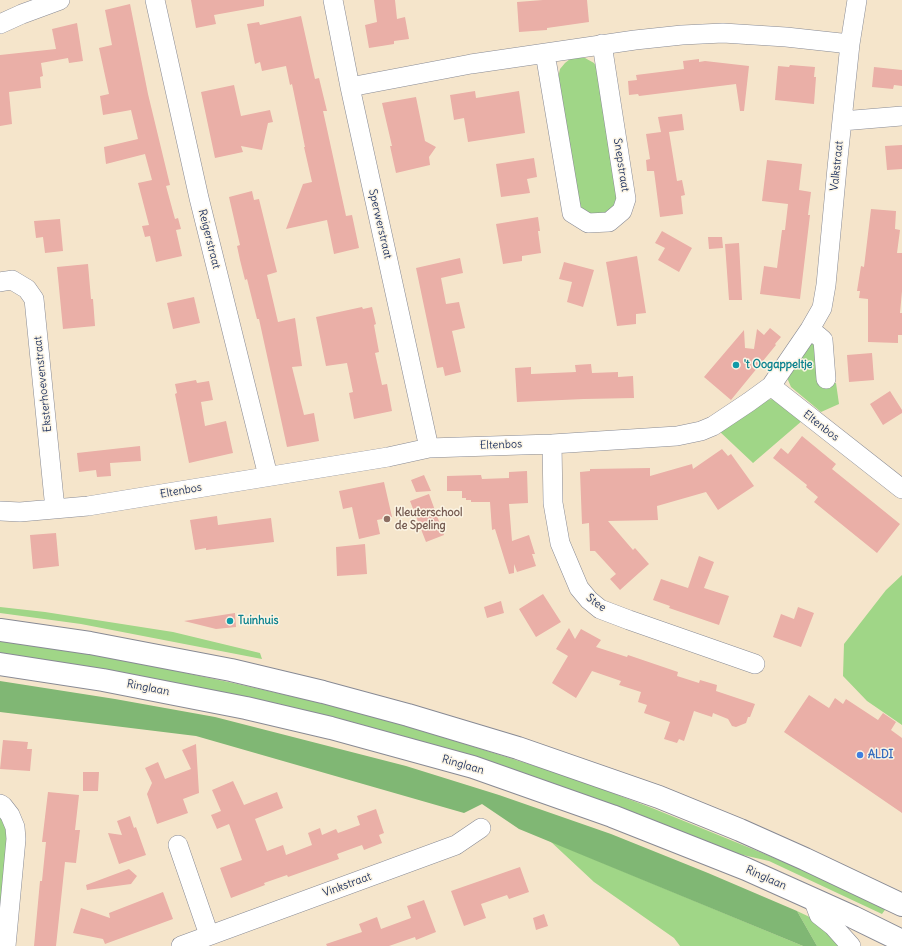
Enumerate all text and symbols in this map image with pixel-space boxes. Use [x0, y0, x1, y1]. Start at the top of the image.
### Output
street label: Snepstraat [610, 137, 632, 193]
street label: Valkstraat [828, 140, 846, 192]
street label: Sperwerstraat [366, 188, 394, 260]
street label: Reigerstraat [195, 208, 223, 270]
street label: Eksterhoevenstraat [31, 335, 55, 433]
place label: 't Oogappeltje [744, 358, 813, 372]
marker: 't Oogappeltje [731, 360, 741, 370]
street label: Eltenbos [800, 408, 842, 444]
street label: Eltenbos [480, 438, 522, 452]
street label: Eltenbos [159, 481, 203, 501]
place label: Kleuterschool de Speling [395, 506, 462, 532]
marker: Kleuterschool de Speling [382, 514, 392, 524]
street label: Stee [583, 591, 609, 615]
place label: Tuinhuis [238, 614, 278, 628]
marker: Tuinhuis [225, 616, 235, 626]
street label: Ringlaan [125, 677, 171, 699]
place label: ALDI [868, 748, 893, 762]
marker: ALDI [855, 750, 865, 760]
street label: Ringlaan [440, 753, 486, 777]
street label: Ringlaan [744, 863, 788, 893]
street label: Vinkstraat [321, 870, 373, 900]

